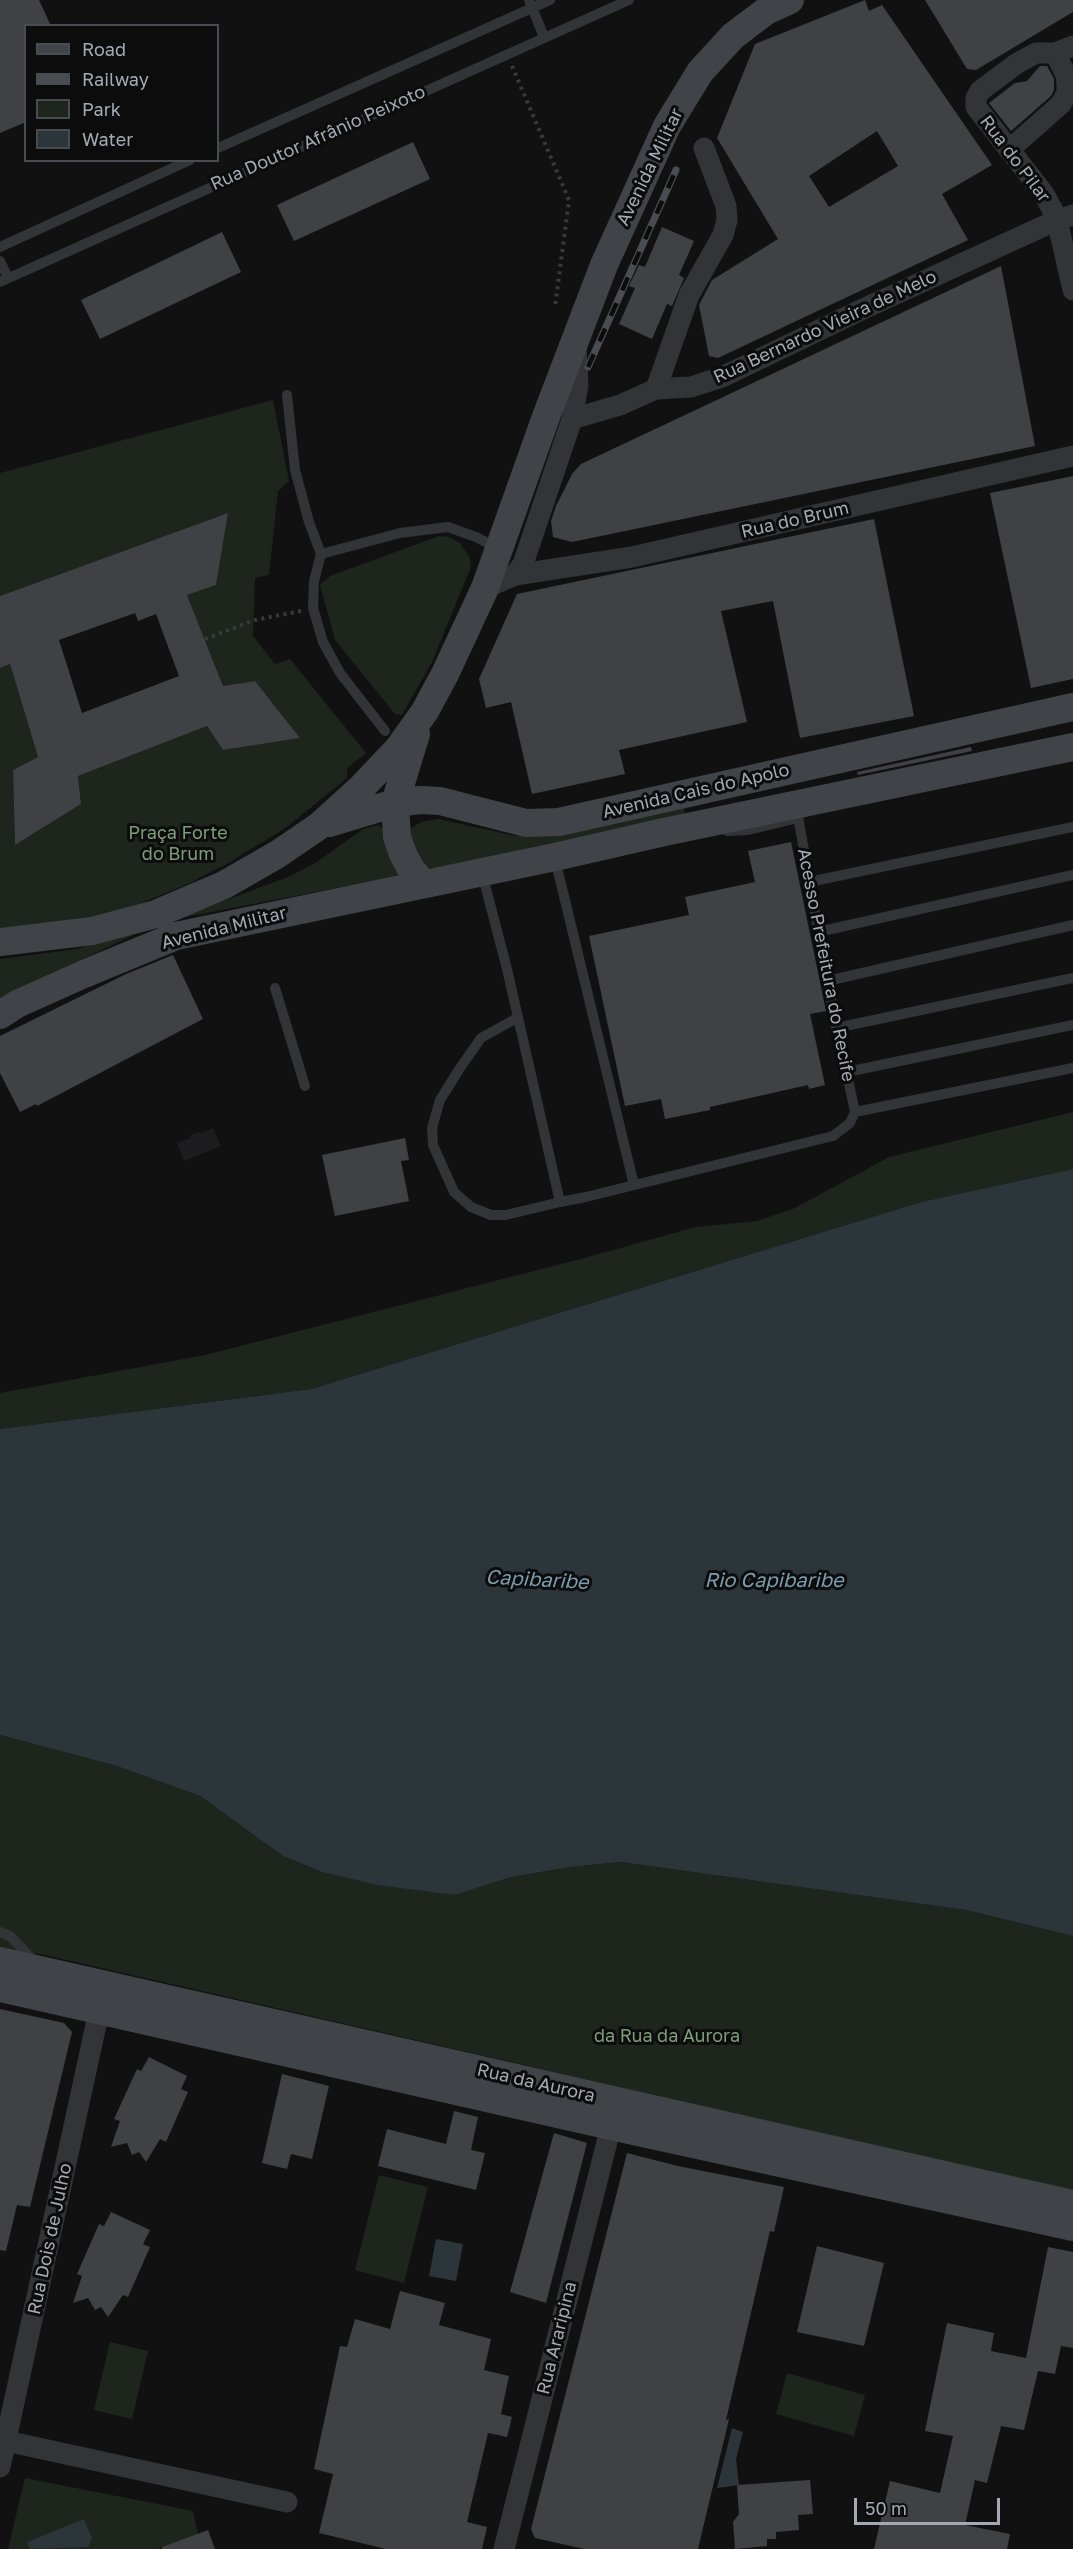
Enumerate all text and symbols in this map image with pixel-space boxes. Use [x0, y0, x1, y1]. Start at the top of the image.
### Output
legend [24, 24, 219, 162]
text: Road [82, 38, 126, 60]
text: Railway [82, 68, 149, 90]
street label: Rua Doutor Afrânio Peixoto [207, 81, 429, 195]
text: Park [82, 98, 121, 120]
street label: Avenida Militar [612, 105, 688, 229]
street label: Rua do Pilar [975, 111, 1055, 207]
text: Water [82, 128, 133, 150]
street label: Rua Bernardo Vieira de Melo [710, 266, 940, 388]
street label: Rua do Brum [739, 497, 851, 543]
street label: Avenida Cais do Apolo [601, 759, 791, 823]
park label: Praça Forte do Brum [128, 822, 228, 864]
street label: Acesso Prefeitura do Recife [793, 847, 859, 1083]
street label: Avenida Militar [159, 902, 289, 954]
water label: Capibaribe [485, 1565, 589, 1595]
water label: Rio Capibaribe [704, 1569, 844, 1593]
park label: da Rua da Aurora [594, 2025, 740, 2047]
street label: Rua da Aurora [475, 2059, 597, 2107]
street label: Rua Dois de Julho [23, 2161, 77, 2317]
street label: Rua Araripina [533, 2279, 581, 2397]
scale bar [857, 2486, 1002, 2524]
text: 50 m [865, 2497, 907, 2519]

